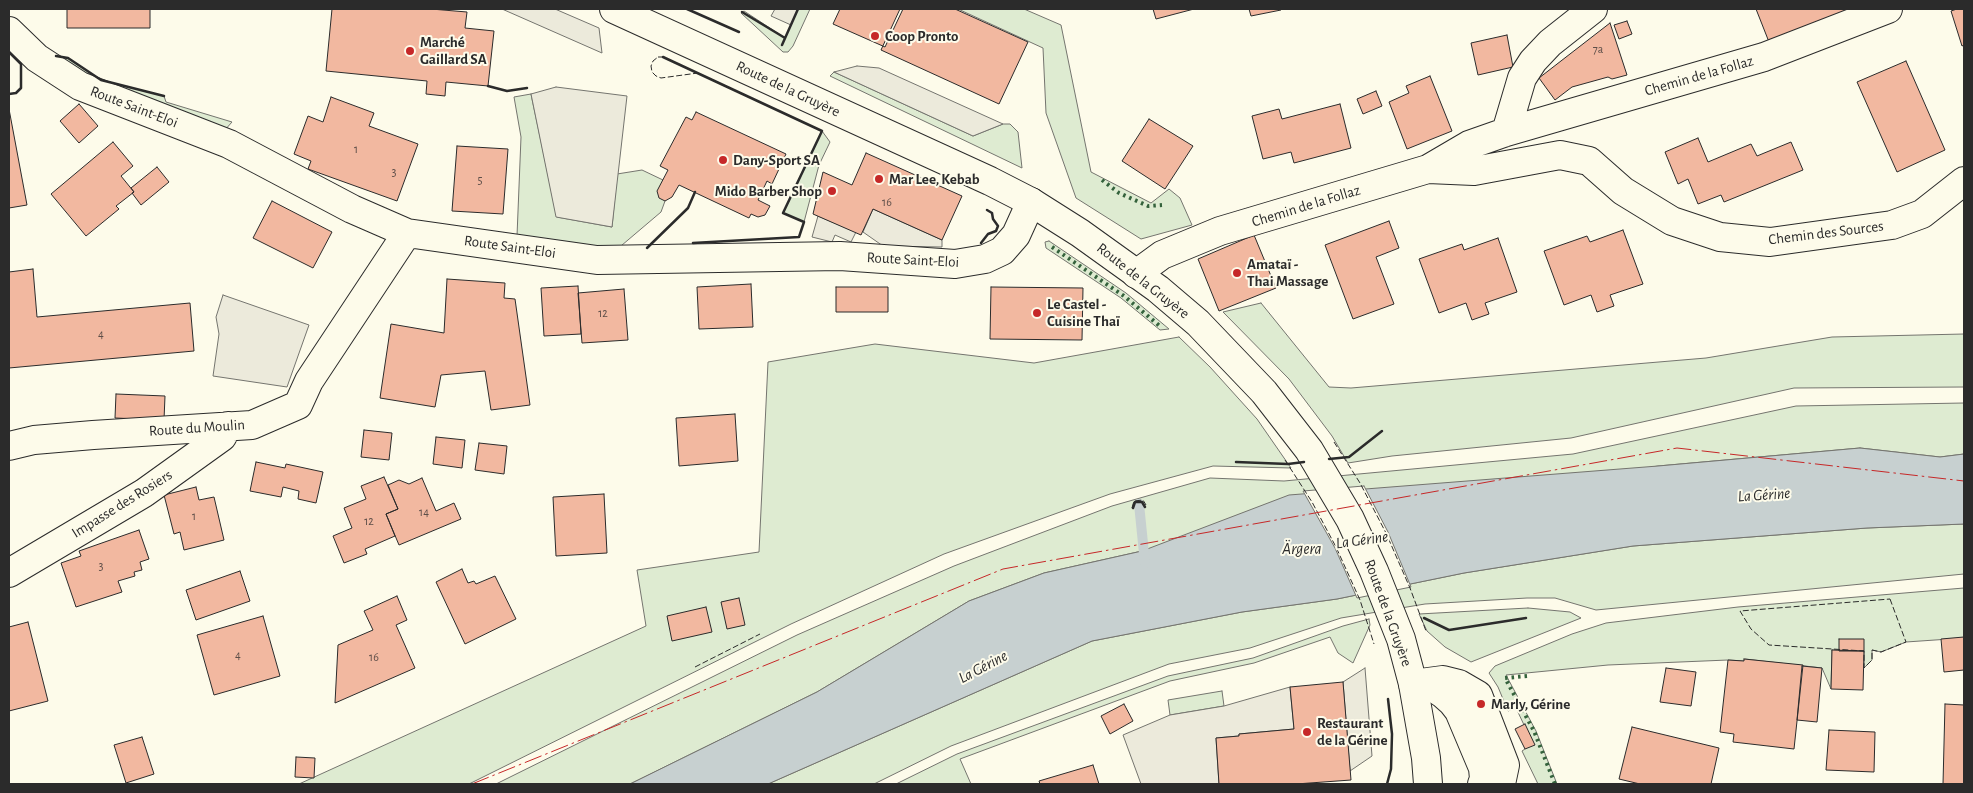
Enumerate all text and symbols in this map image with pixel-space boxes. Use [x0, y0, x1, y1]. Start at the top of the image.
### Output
place label: Coop Pronto [885, 27, 958, 45]
marker: Coop Pronto [869, 30, 881, 42]
place label: Marché Gaillard SA [420, 33, 487, 68]
house number: 7a [1593, 42, 1603, 56]
marker: Marché Gaillard SA [404, 45, 416, 57]
street label: Chemin de la Follaz [1642, 52, 1756, 100]
street label: Route de la Gruyère [733, 57, 843, 121]
street label: Route Saint-Eloi [88, 82, 180, 132]
house number: 1 [354, 142, 358, 156]
place label: Dany-Sport SA [733, 151, 820, 169]
marker: Dany-Sport SA [717, 154, 729, 166]
house number: 3 [392, 165, 396, 179]
place label: Mar Lee, Kebab [889, 170, 980, 188]
house number: 5 [477, 173, 483, 187]
marker: Mar Lee, Kebab [873, 173, 885, 185]
street label: Chemin de la Follaz [1250, 181, 1362, 231]
place label: Mido Barber Shop [715, 182, 822, 200]
marker: Mido Barber Shop [826, 185, 838, 197]
house number: 16 [882, 195, 892, 209]
street label: Chemin des Sources [1767, 217, 1885, 249]
street label: Route Saint-Eloi [463, 232, 557, 262]
street label: Route de la Gruyère [1093, 239, 1193, 323]
street label: Route Saint-Eloi [866, 249, 960, 271]
place label: Amataï - Thai Massage [1247, 255, 1328, 290]
marker: Amataï - Thai Massage [1231, 267, 1243, 279]
place label: Le Castel - Cuisine Thaï [1047, 295, 1120, 330]
house number: 12 [598, 306, 608, 320]
marker: Le Castel - Cuisine Thaï [1031, 307, 1043, 319]
house number: 4 [98, 327, 104, 341]
street label: Route du Moulin [148, 416, 246, 440]
street label: Impasse des Rosiers [68, 466, 176, 542]
water label: La Gérine [1737, 484, 1791, 506]
house number: 14 [419, 505, 429, 519]
house number: 1 [192, 509, 196, 523]
house number: 12 [364, 514, 374, 528]
water label: La Gérine [1335, 527, 1389, 553]
water label: Ärgera [1282, 539, 1322, 559]
street label: Route de la Gruyère [1360, 557, 1416, 669]
house number: 3 [99, 559, 103, 573]
water label: La Gérine [955, 646, 1011, 688]
house number: 4 [235, 648, 241, 662]
house number: 16 [369, 650, 379, 664]
place label: Marly, Gérine [1491, 695, 1570, 713]
marker: Marly, Gérine [1475, 698, 1487, 710]
place label: Restaurant de la Gérine [1317, 714, 1388, 749]
marker: Restaurant de la Gérine [1301, 726, 1313, 738]

